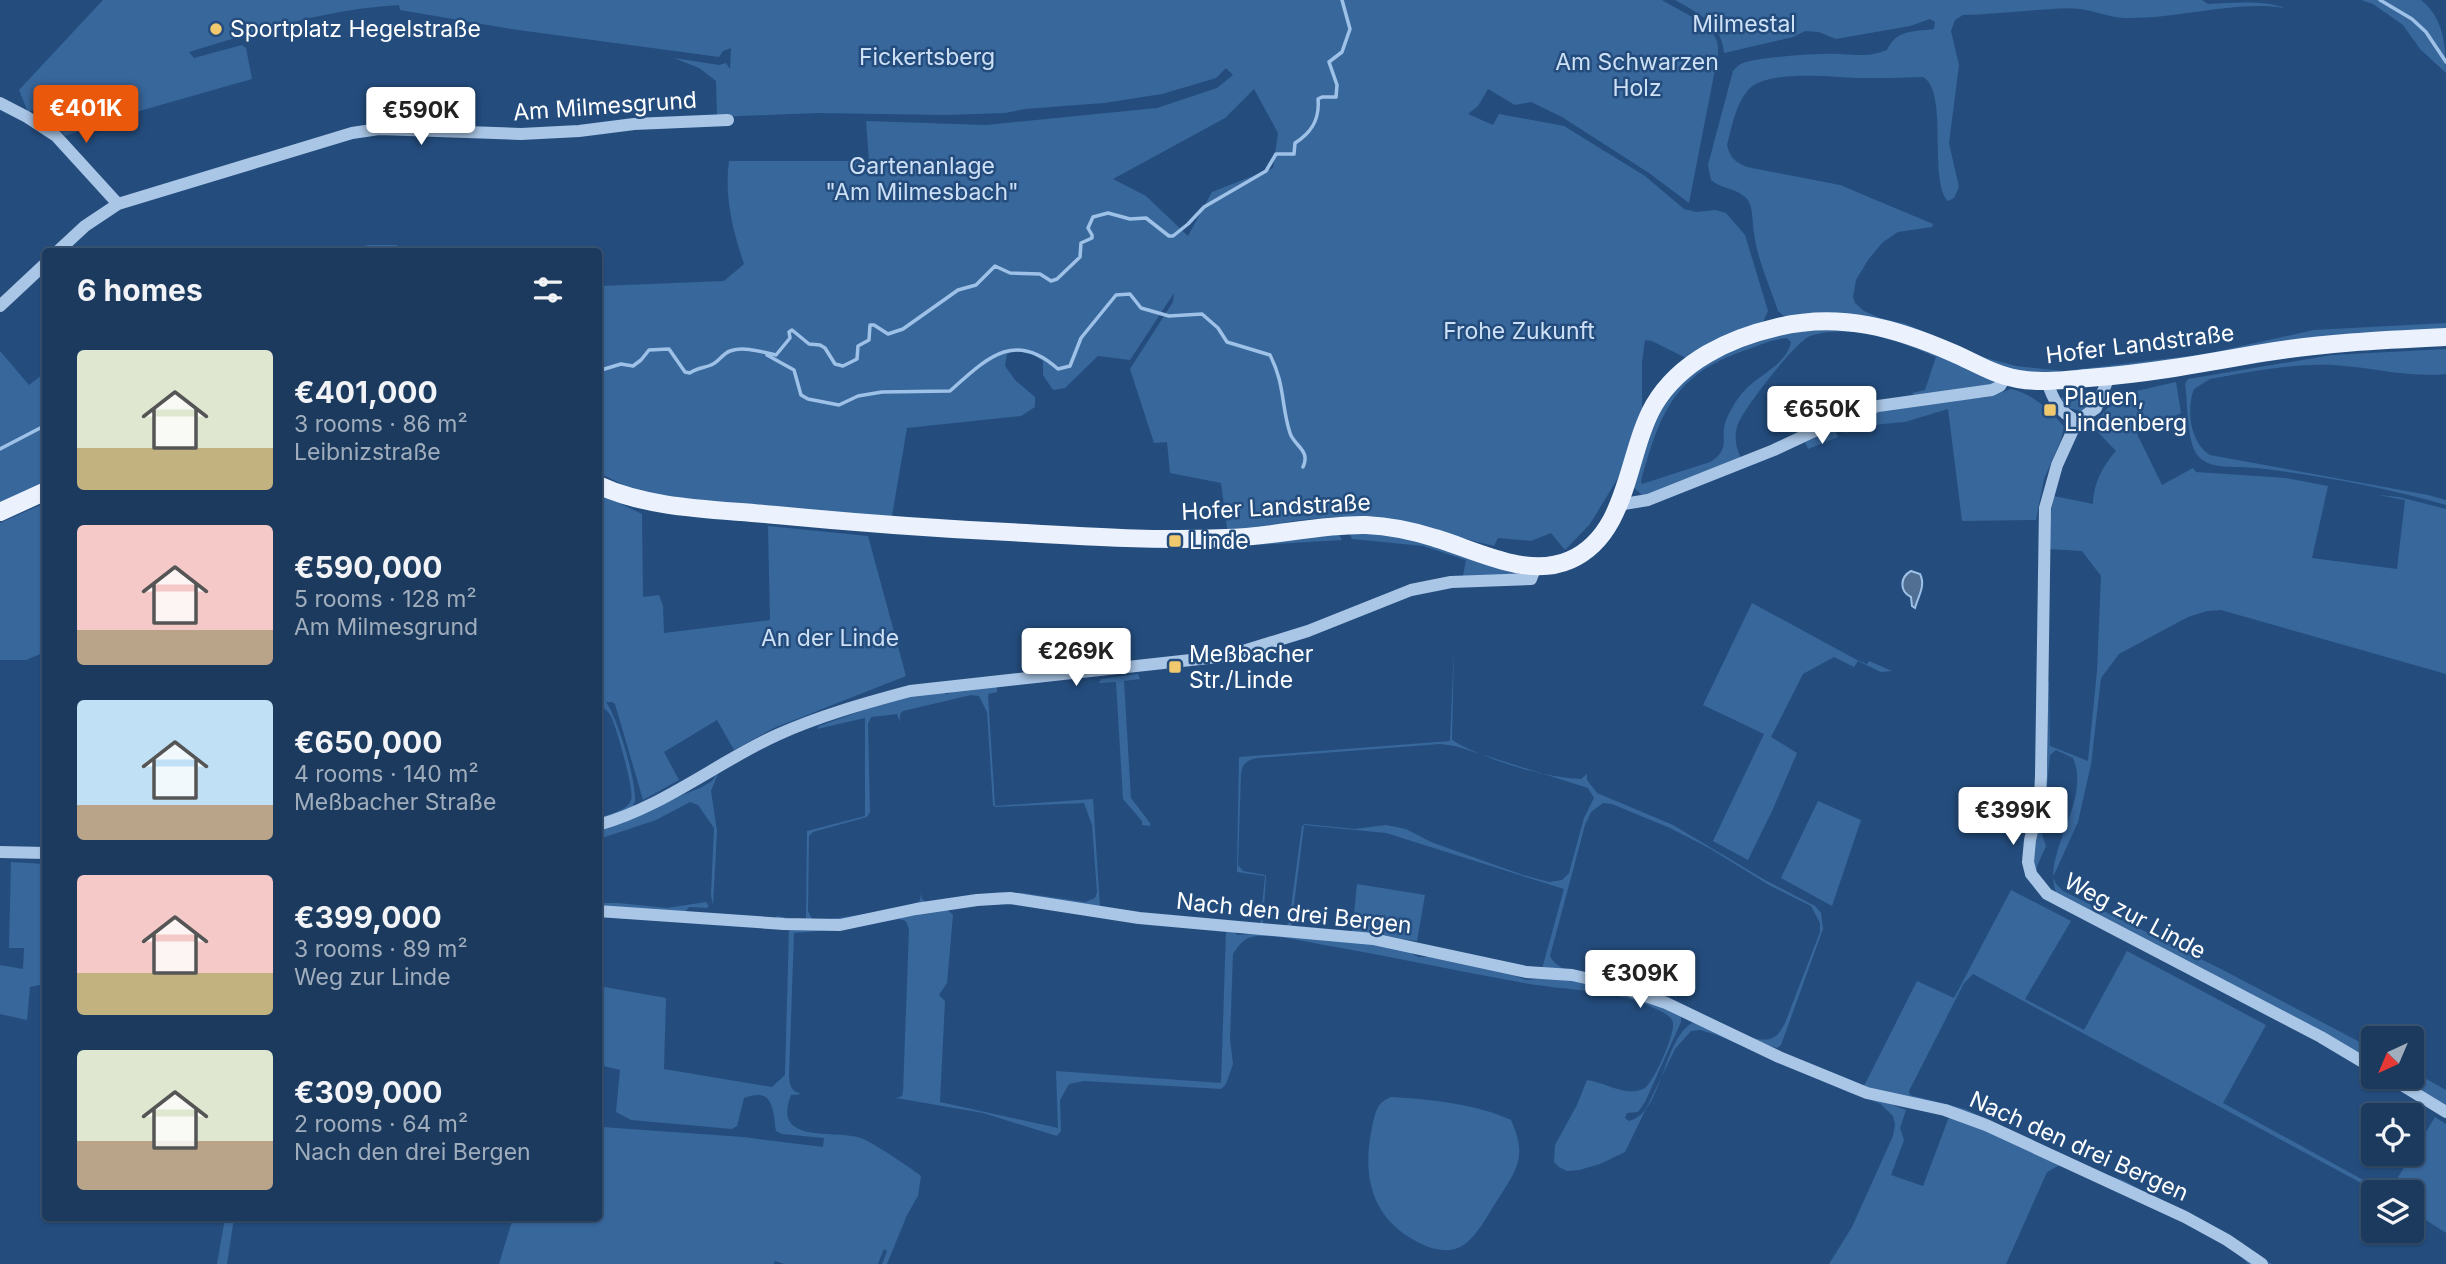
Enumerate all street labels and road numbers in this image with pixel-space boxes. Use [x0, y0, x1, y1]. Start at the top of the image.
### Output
street label: Am Milmesgrund [512, 86, 698, 126]
street label: Hofer Landstraße [2044, 319, 2236, 369]
street label: Hofer Landstraße [1181, 488, 1371, 526]
street label: Weg zur Linde [2059, 867, 2211, 965]
street label: Nach den drei Bergen [1175, 887, 1413, 939]
street label: Nach den drei Bergen [1965, 1085, 2193, 1207]

